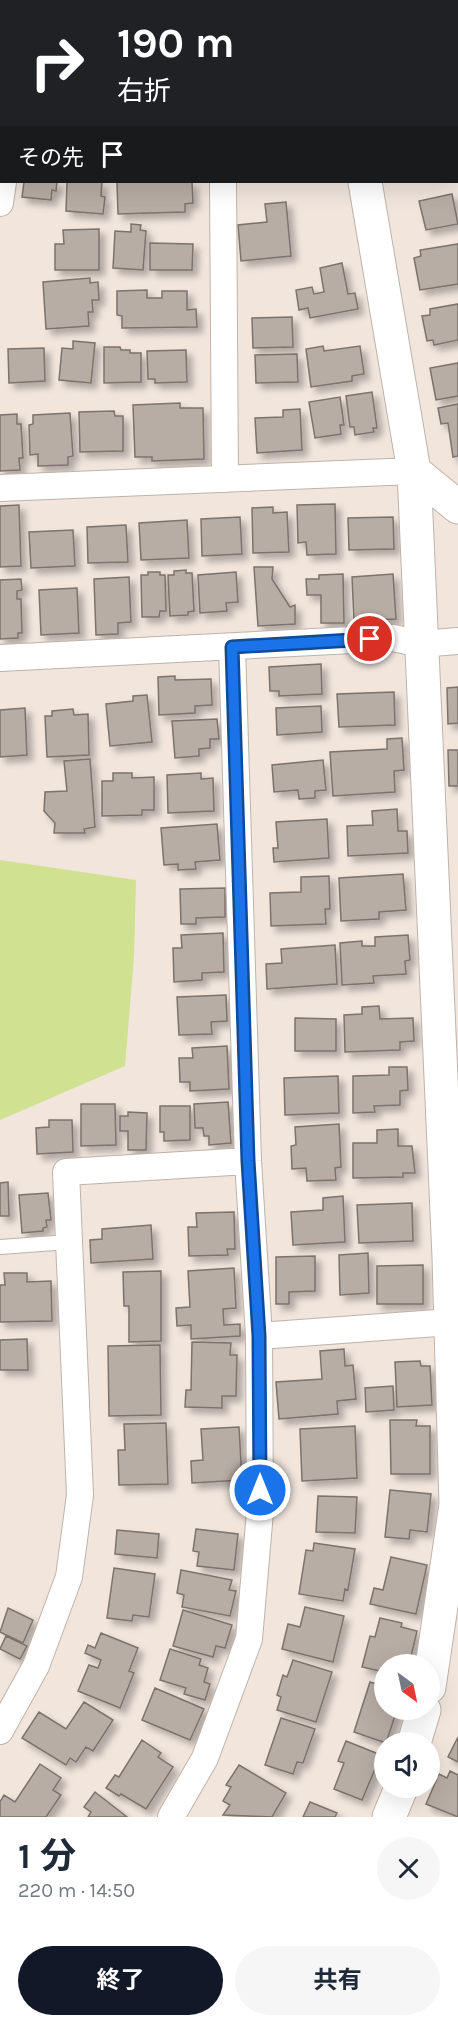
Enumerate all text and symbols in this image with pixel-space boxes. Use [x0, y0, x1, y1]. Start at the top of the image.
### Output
text: 190 m [117, 18, 235, 68]
icon: right [18, 24, 96, 102]
text: 右折 [117, 75, 171, 107]
icon: arrive [96, 138, 129, 171]
text: その先 [18, 145, 84, 171]
pin [344, 613, 395, 664]
icon: arrive [353, 622, 386, 655]
position arrow [228, 1458, 292, 1522]
north arrow [374, 1654, 440, 1720]
map controls [374, 1654, 440, 1798]
button: sound [374, 1732, 440, 1798]
text: 1 分 [18, 1835, 76, 1877]
button: close [377, 1837, 440, 1900]
text: 220 m · 14:50 [18, 1879, 135, 1902]
button: 終了 [18, 1946, 223, 2015]
button: 共有 [235, 1946, 440, 2015]

